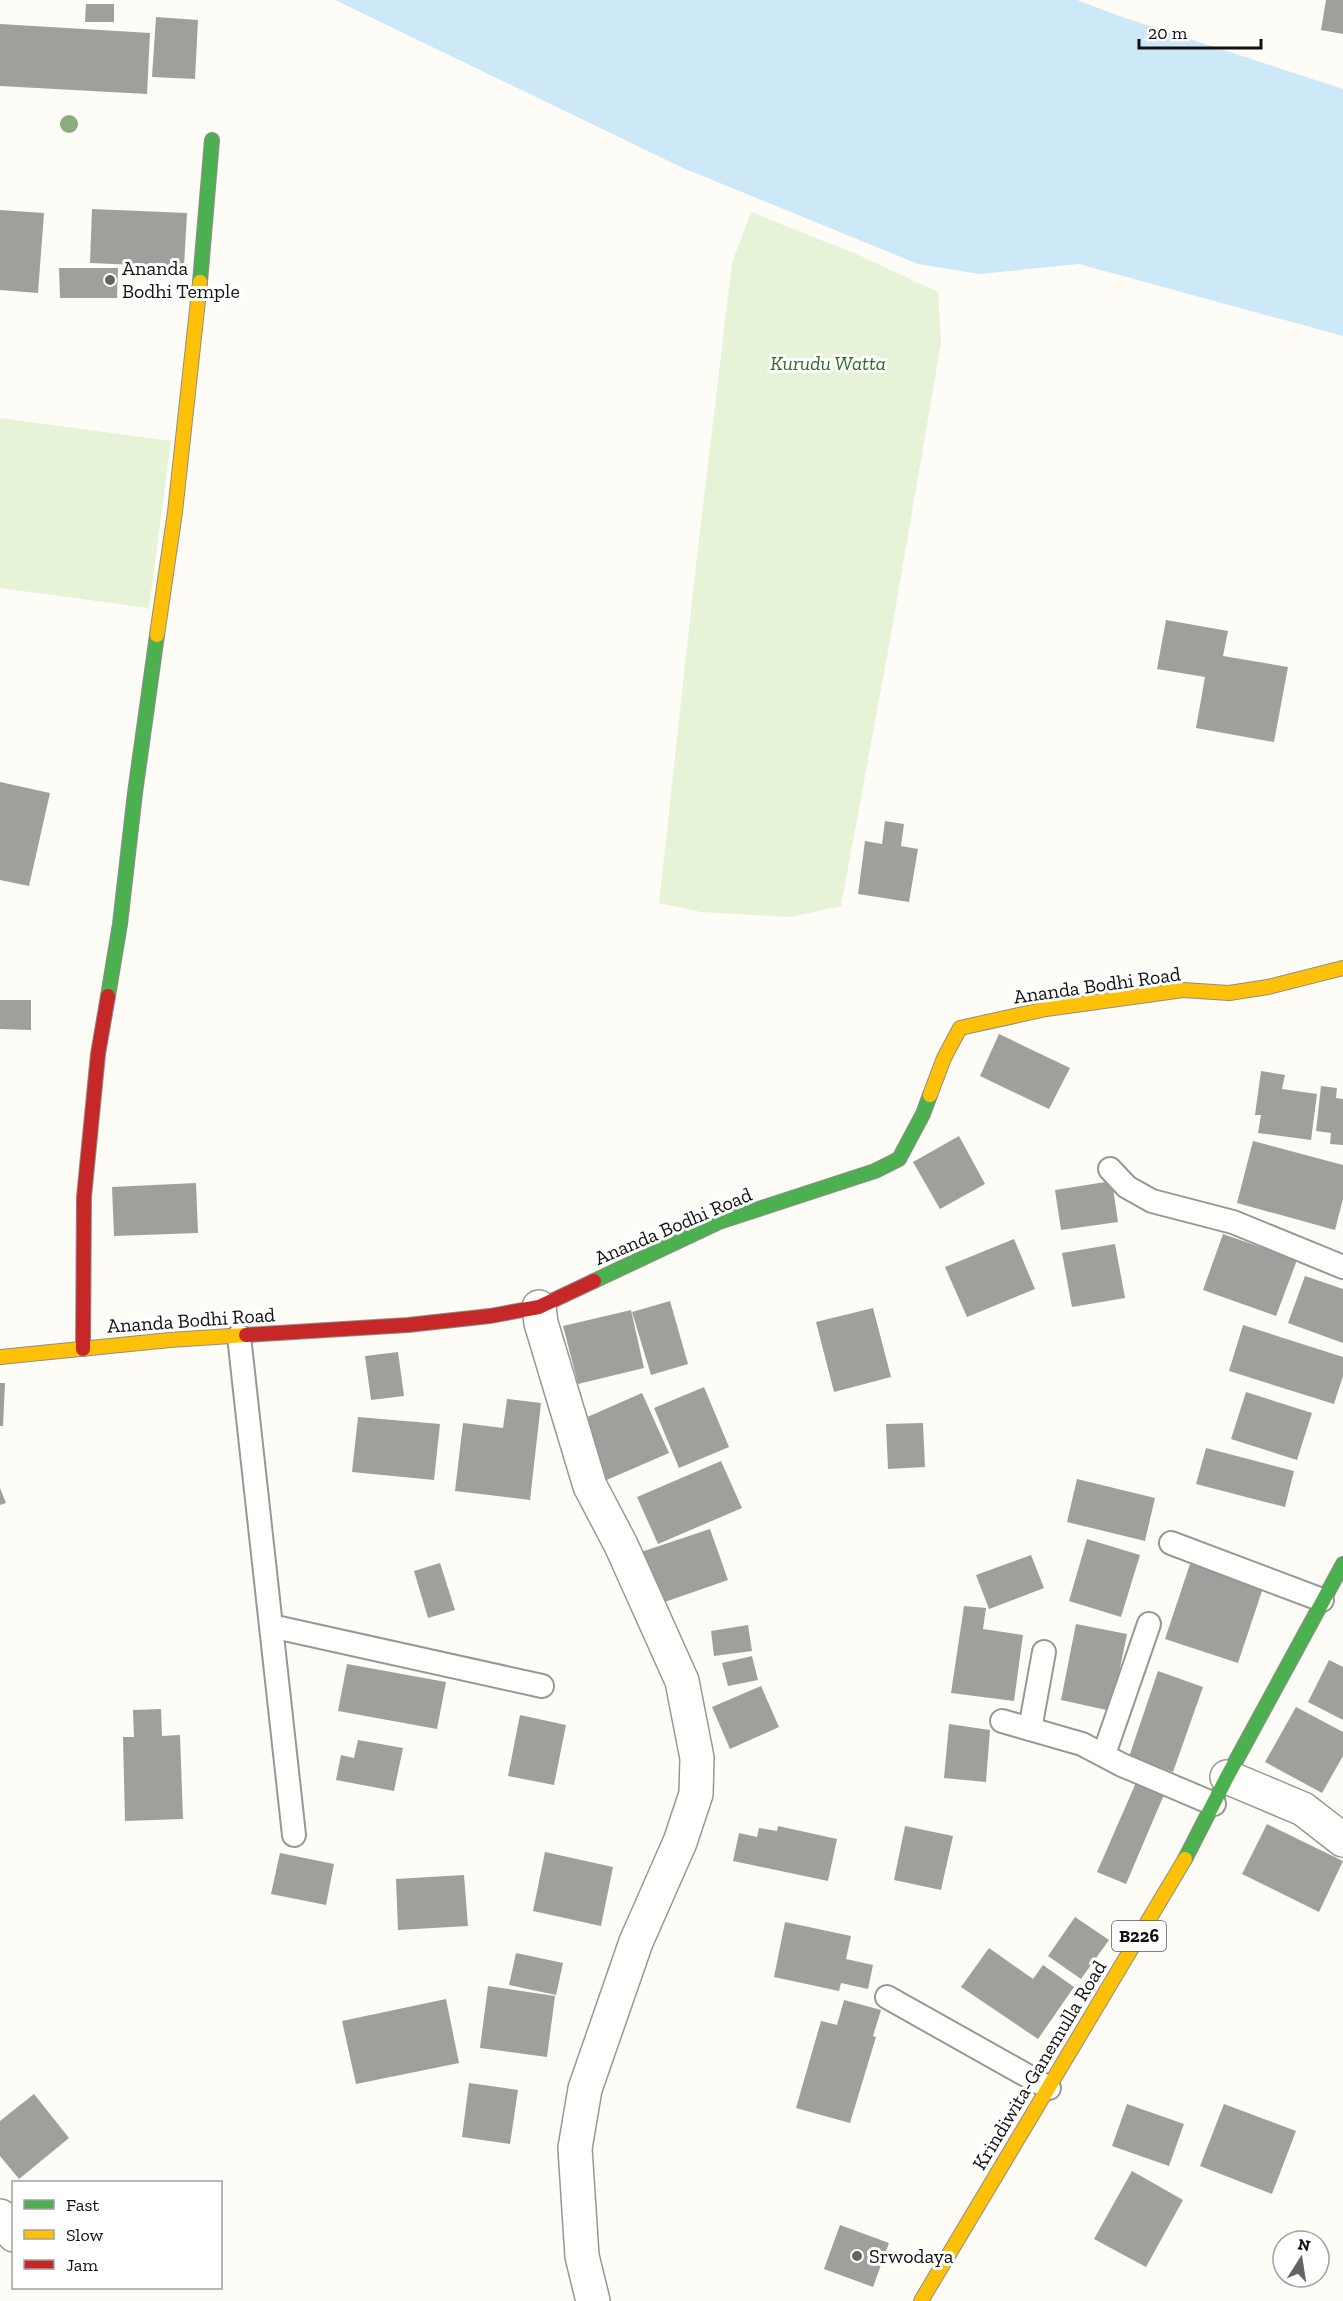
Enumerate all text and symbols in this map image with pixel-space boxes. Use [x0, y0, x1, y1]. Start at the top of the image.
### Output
scale bar [1139, 12, 1260, 50]
text: 20 m [1148, 22, 1188, 44]
place label: Ananda Bodhi Temple [122, 256, 240, 303]
marker: Ananda Bodhi Temple [103, 273, 117, 287]
park label: Kurudu Watta [770, 351, 886, 375]
street label: Ananda Bodhi Road [1012, 961, 1182, 1009]
street label: Ananda Bodhi Road [591, 1182, 755, 1270]
street label: Ananda Bodhi Road [106, 1302, 276, 1338]
road number: B226 [1112, 1921, 1166, 1951]
street label: Krindiwita-Ganemulla Road [967, 1956, 1111, 2174]
legend [12, 2181, 222, 2289]
text: Fast [66, 2194, 99, 2216]
text: Slow [66, 2224, 103, 2246]
north arrow [1271, 2229, 1331, 2289]
text: N [1296, 2234, 1312, 2255]
place label: Srwodaya [869, 2244, 954, 2268]
marker: Srwodaya [850, 2249, 864, 2263]
text: Jam [66, 2254, 98, 2276]

